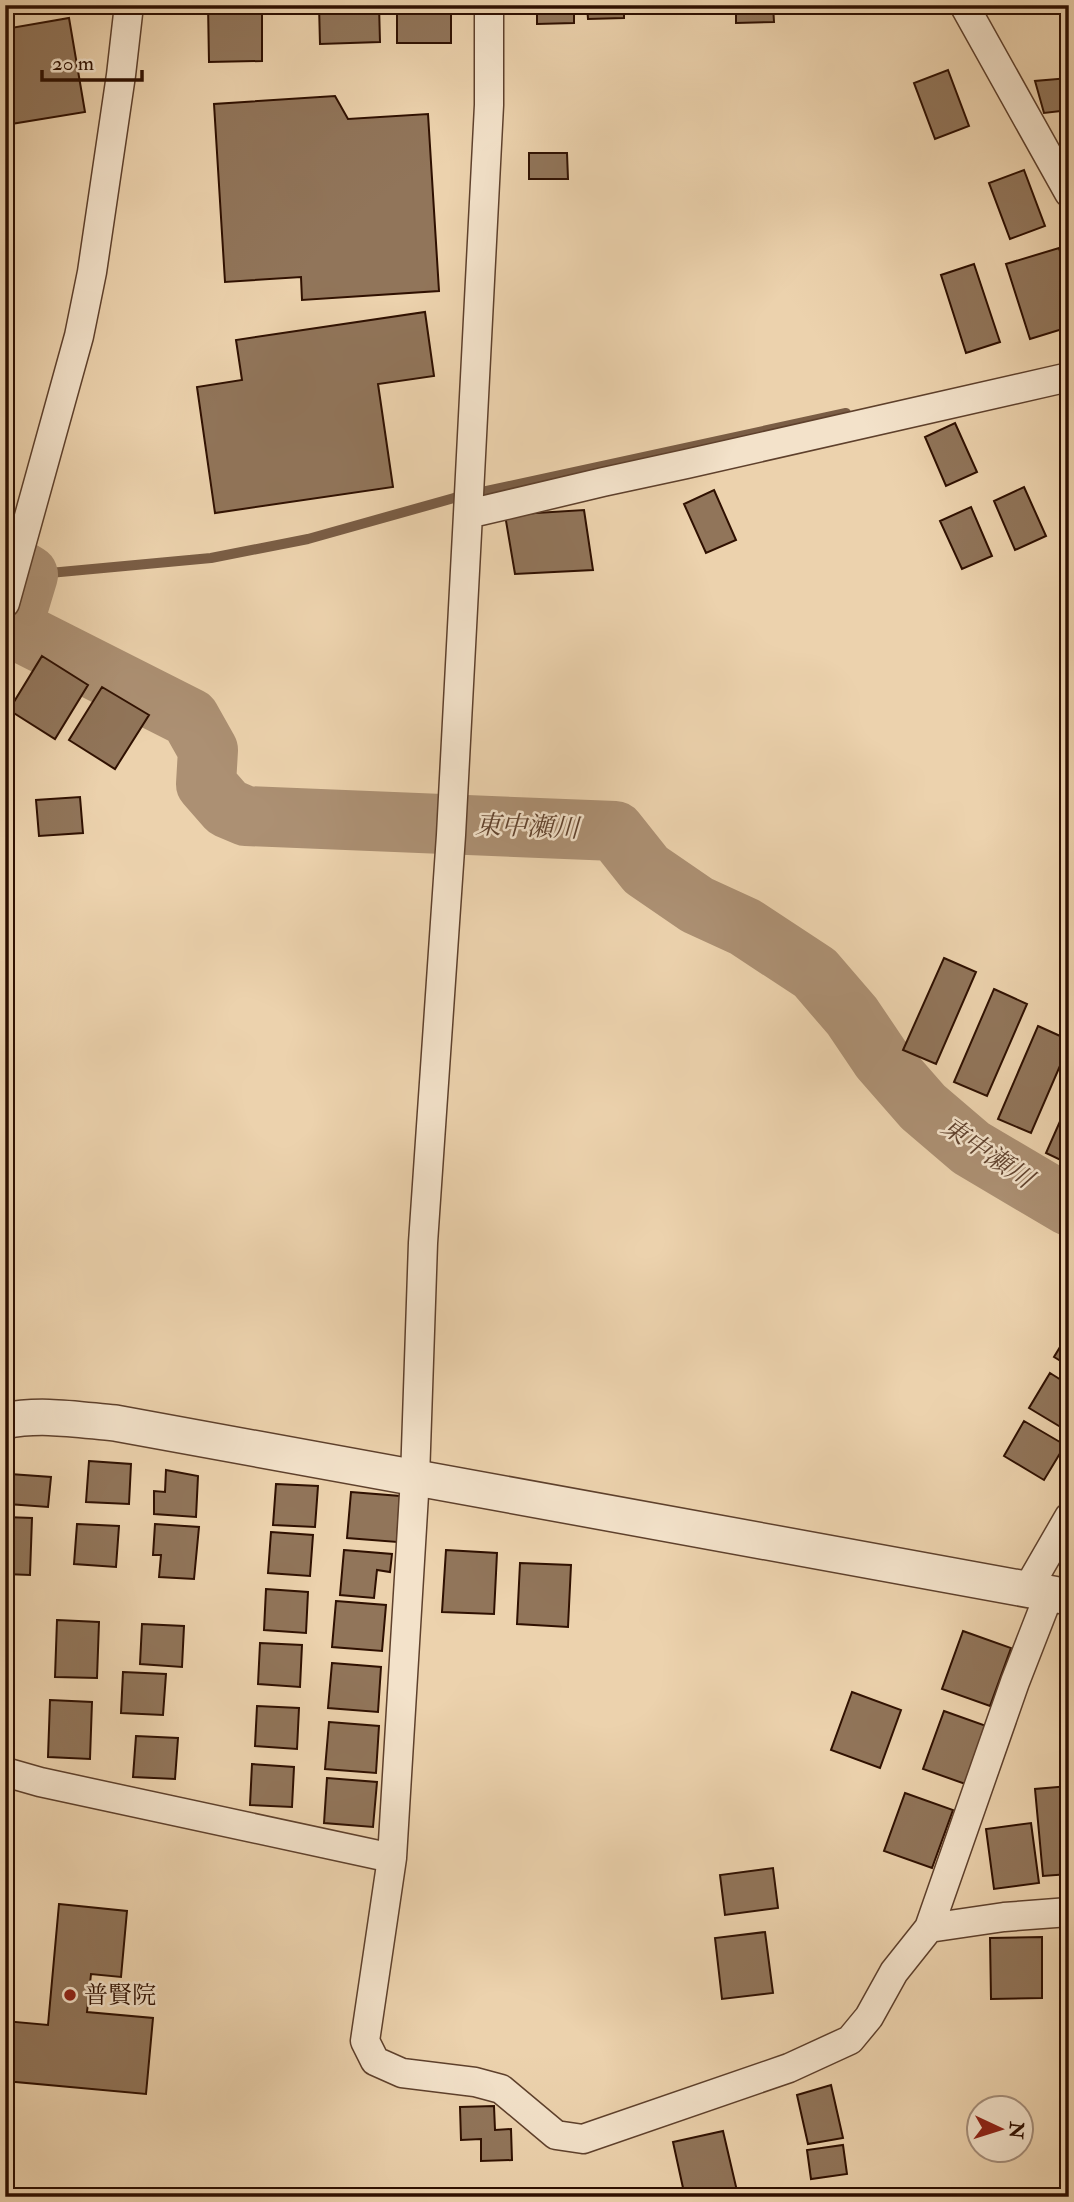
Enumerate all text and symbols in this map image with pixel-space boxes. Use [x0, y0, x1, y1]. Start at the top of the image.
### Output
scale bar [42, 38, 142, 82]
text: 20 m [52, 50, 94, 77]
water label: 東中瀬川 [474, 809, 583, 845]
water label: 東中瀬川 [935, 1111, 1042, 1197]
place label: 普賢院 [84, 1980, 156, 2011]
marker: 普賢院 [62, 1987, 78, 2003]
north arrow [965, 2094, 1036, 2164]
text: N [1003, 2120, 1029, 2140]

